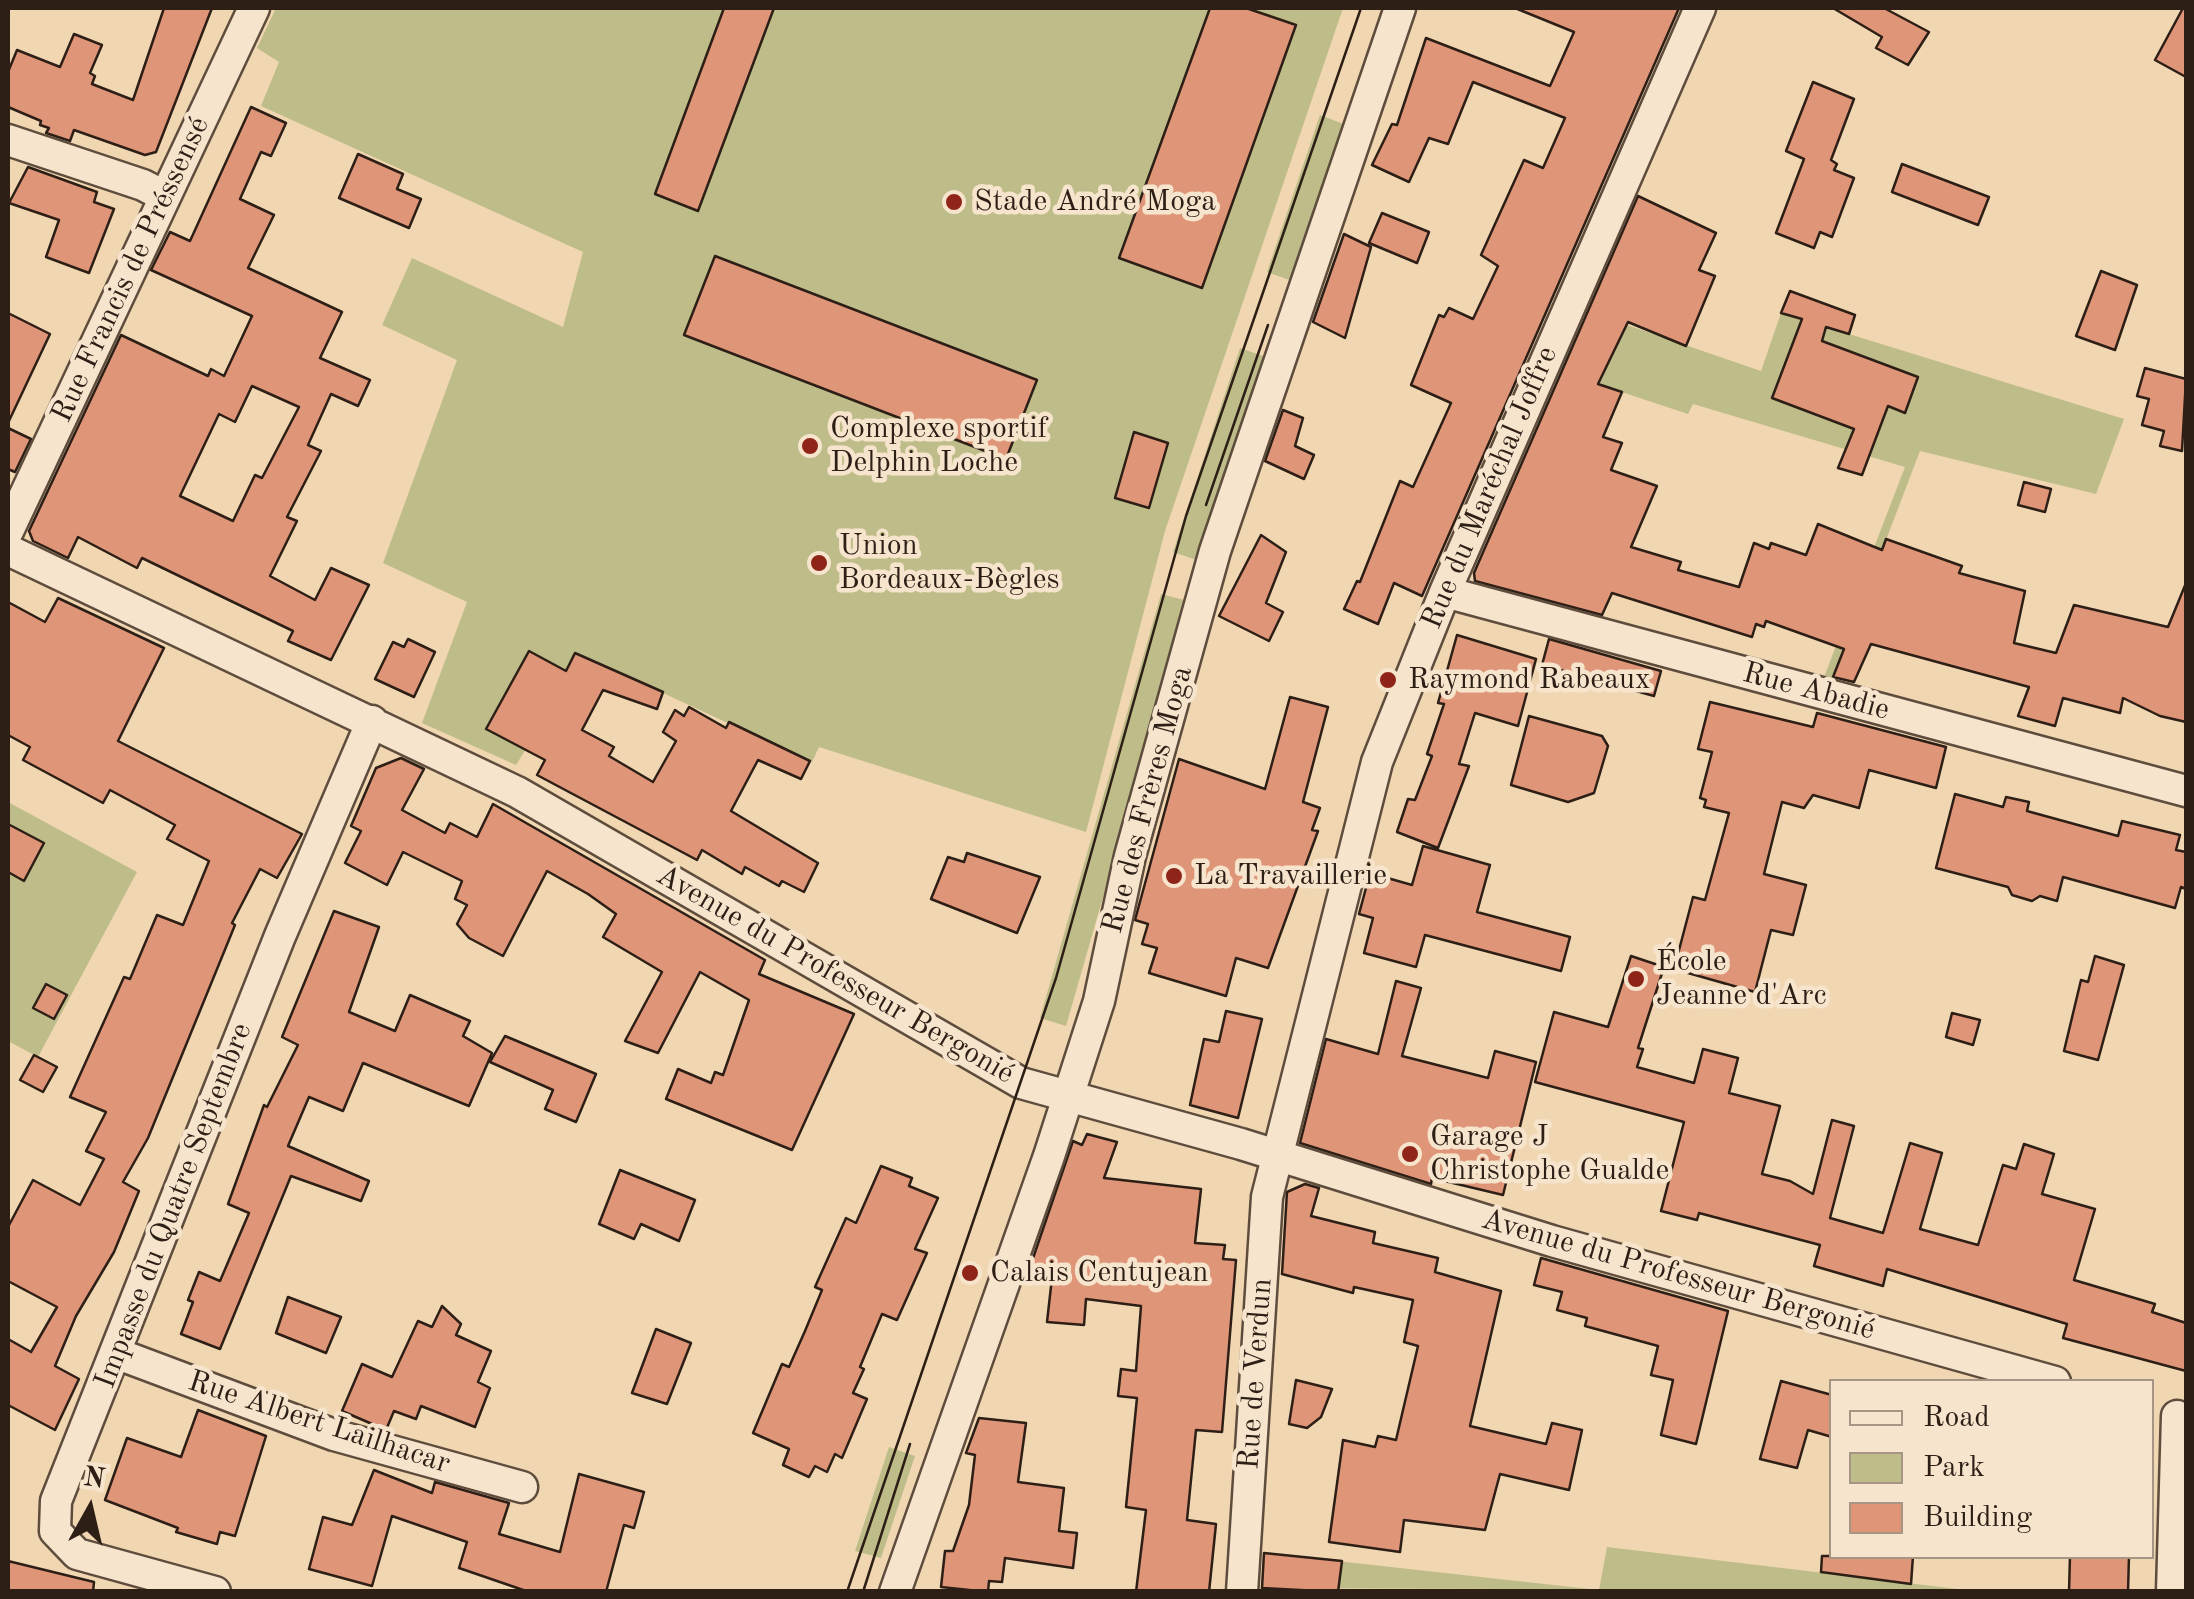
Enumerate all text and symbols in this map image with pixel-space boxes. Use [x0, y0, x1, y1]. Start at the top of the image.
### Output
street label: Rue Francis de Préssensé [44, 111, 218, 429]
place label: Stade André Moga [974, 184, 1216, 220]
marker: Stade André Moga [943, 191, 965, 213]
street label: Rue du Maréchal Joffre [1414, 341, 1566, 635]
place label: Complexe sportif Delphin Loche [830, 411, 1048, 482]
marker: Complexe sportif Delphin Loche [799, 435, 821, 457]
place label: Union Bordeaux-Bègles [839, 528, 1059, 598]
marker: Union Bordeaux-Bègles [808, 552, 830, 574]
street label: Rue Abadie [1739, 655, 1893, 729]
street label: Rue des Frères Moga [1095, 662, 1201, 938]
place label: Raymond Rabeaux [1408, 662, 1651, 698]
marker: Raymond Rabeaux [1377, 669, 1399, 691]
street label: Avenue du Professeur Bergonié [650, 858, 1020, 1092]
place label: La Travaillerie [1194, 858, 1387, 894]
marker: La Travaillerie [1163, 865, 1185, 887]
place label: École Jeanne d'Arc [1656, 944, 1827, 1014]
marker: École Jeanne d'Arc [1625, 968, 1647, 990]
street label: Impasse du Quatre Septembre [88, 1018, 260, 1394]
place label: Garage J Christophe Gualde [1430, 1119, 1669, 1190]
marker: Garage J Christophe Gualde [1399, 1143, 1421, 1165]
street label: Avenue du Professeur Bergonié [1477, 1202, 1879, 1348]
place label: Calais Centujean [990, 1255, 1208, 1291]
marker: Calais Centujean [959, 1262, 981, 1284]
street label: Rue de Verdun [1231, 1277, 1281, 1471]
street label: Rue Albert Lailhacar [183, 1364, 455, 1482]
legend [1829, 1379, 2154, 1559]
text: Road [1923, 1403, 1990, 1433]
text: Park [1923, 1453, 1985, 1483]
north arrow [40, 1459, 140, 1559]
text: N [82, 1464, 107, 1495]
text: Building [1923, 1503, 2032, 1533]

